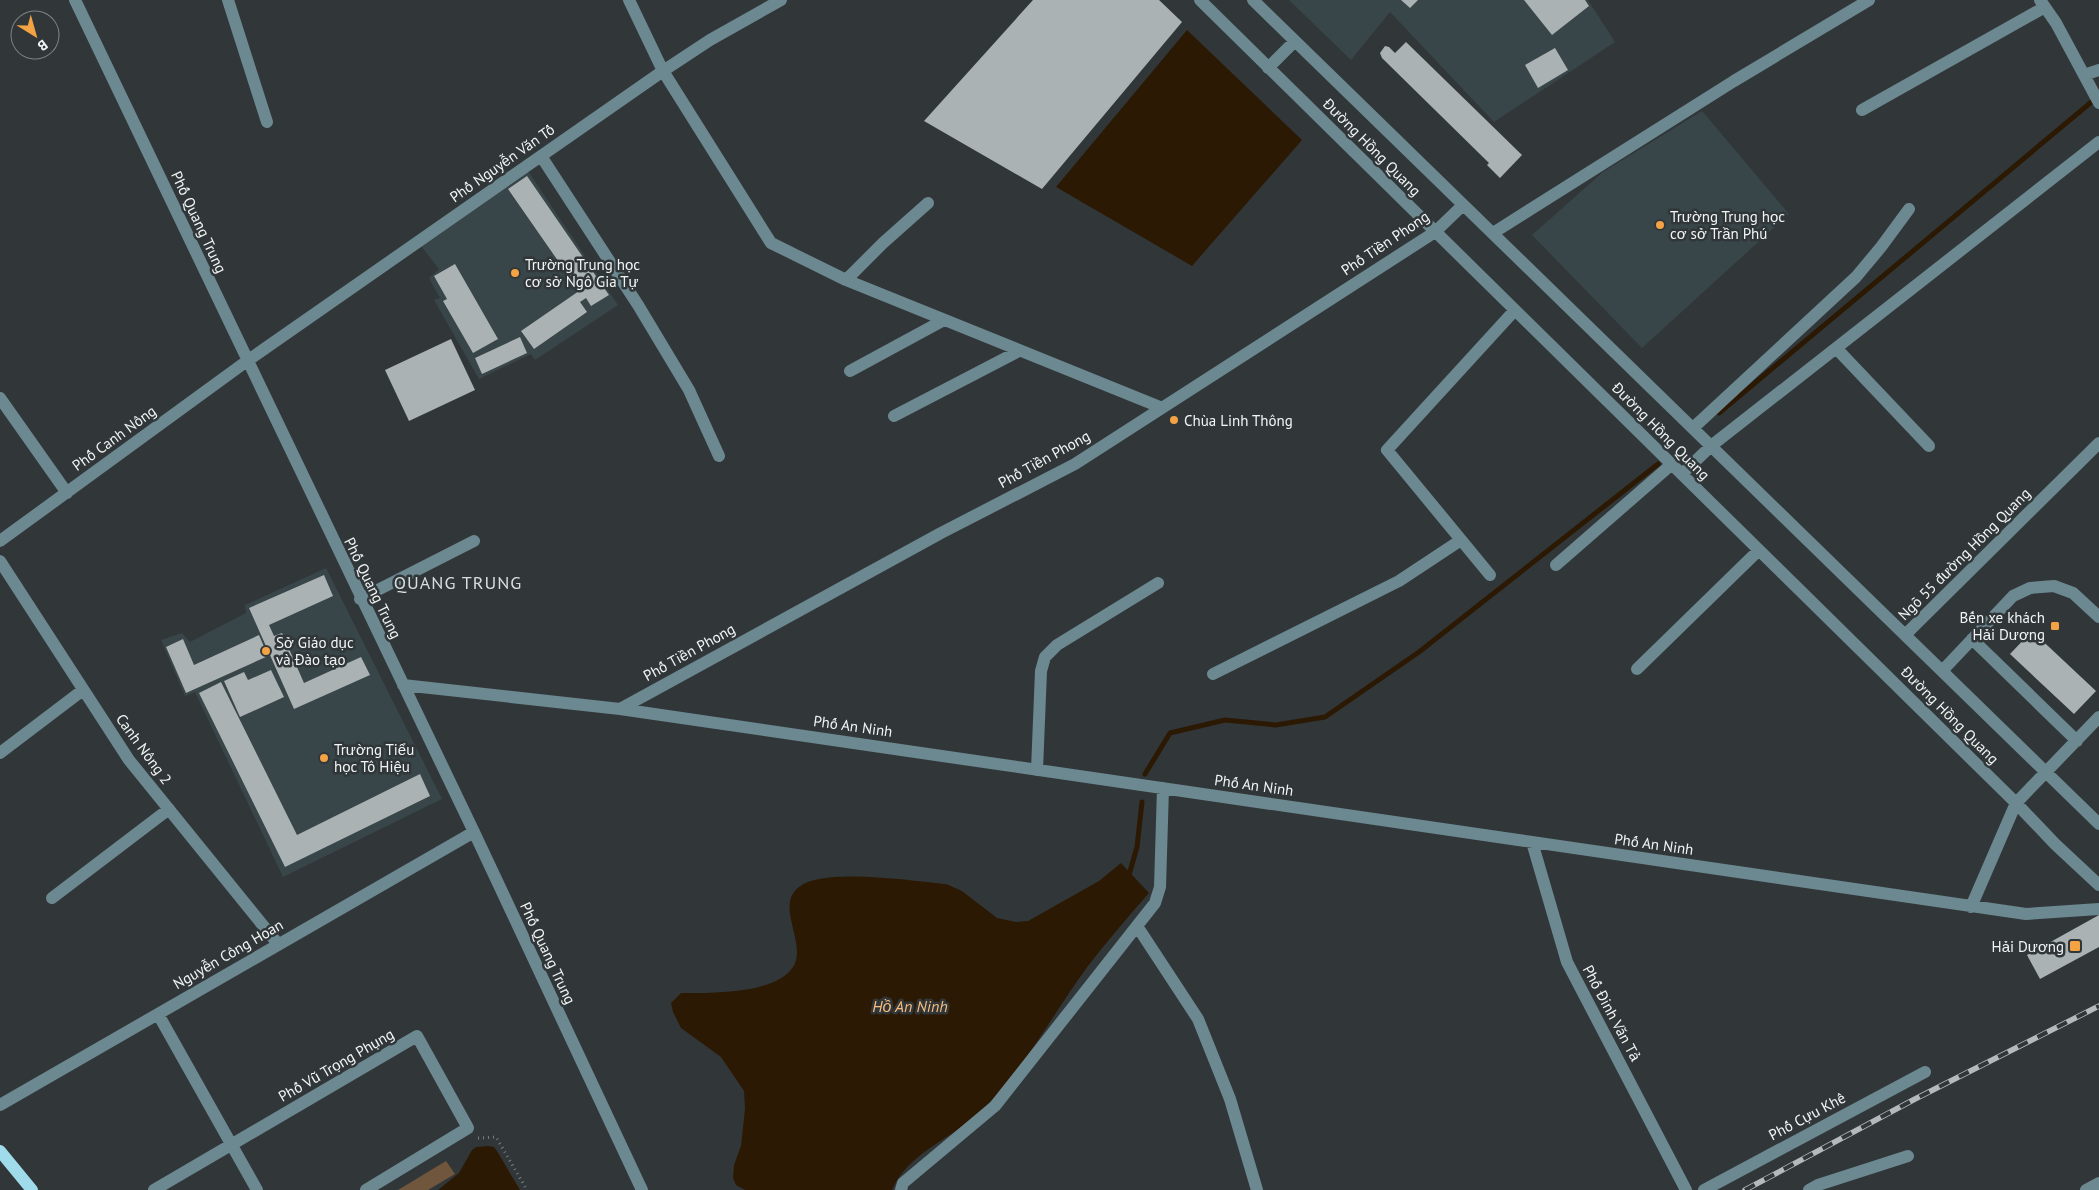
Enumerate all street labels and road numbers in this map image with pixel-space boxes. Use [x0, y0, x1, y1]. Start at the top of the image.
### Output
street label: Đường Hồng Quang [1318, 93, 1425, 200]
street label: Phố Nguyễn Văn Tố [446, 120, 558, 206]
street label: Phố Quang Trung [167, 168, 231, 276]
street label: Phố Tiền Phong [1337, 207, 1433, 279]
street label: Đường Hồng Quang [1607, 377, 1714, 484]
street label: Phố Canh Nông [68, 401, 160, 475]
street label: Phố Tiền Phong [995, 426, 1093, 492]
street label: Ngõ 55 đường Hồng Quang [1894, 484, 2034, 624]
street label: Phố Quang Trung [340, 534, 406, 642]
street label: Phố Tiền Phong [640, 619, 738, 685]
street label: Đường Hồng Quang [1896, 661, 2003, 768]
street label: Canh Nông 2 [112, 710, 176, 788]
street label: Phố An Ninh [812, 711, 894, 741]
street label: Phố An Ninh [1213, 770, 1295, 800]
street label: Phố An Ninh [1613, 829, 1695, 859]
street label: Phố Quang Trung [516, 899, 580, 1007]
street label: Nguyễn Công Hoan [170, 915, 286, 993]
street label: Phố Đinh Văn Tả [1579, 962, 1646, 1065]
street label: Phố Vũ Trọng Phụng [275, 1024, 397, 1106]
street label: Phố Cựu Khê [1765, 1088, 1849, 1144]

